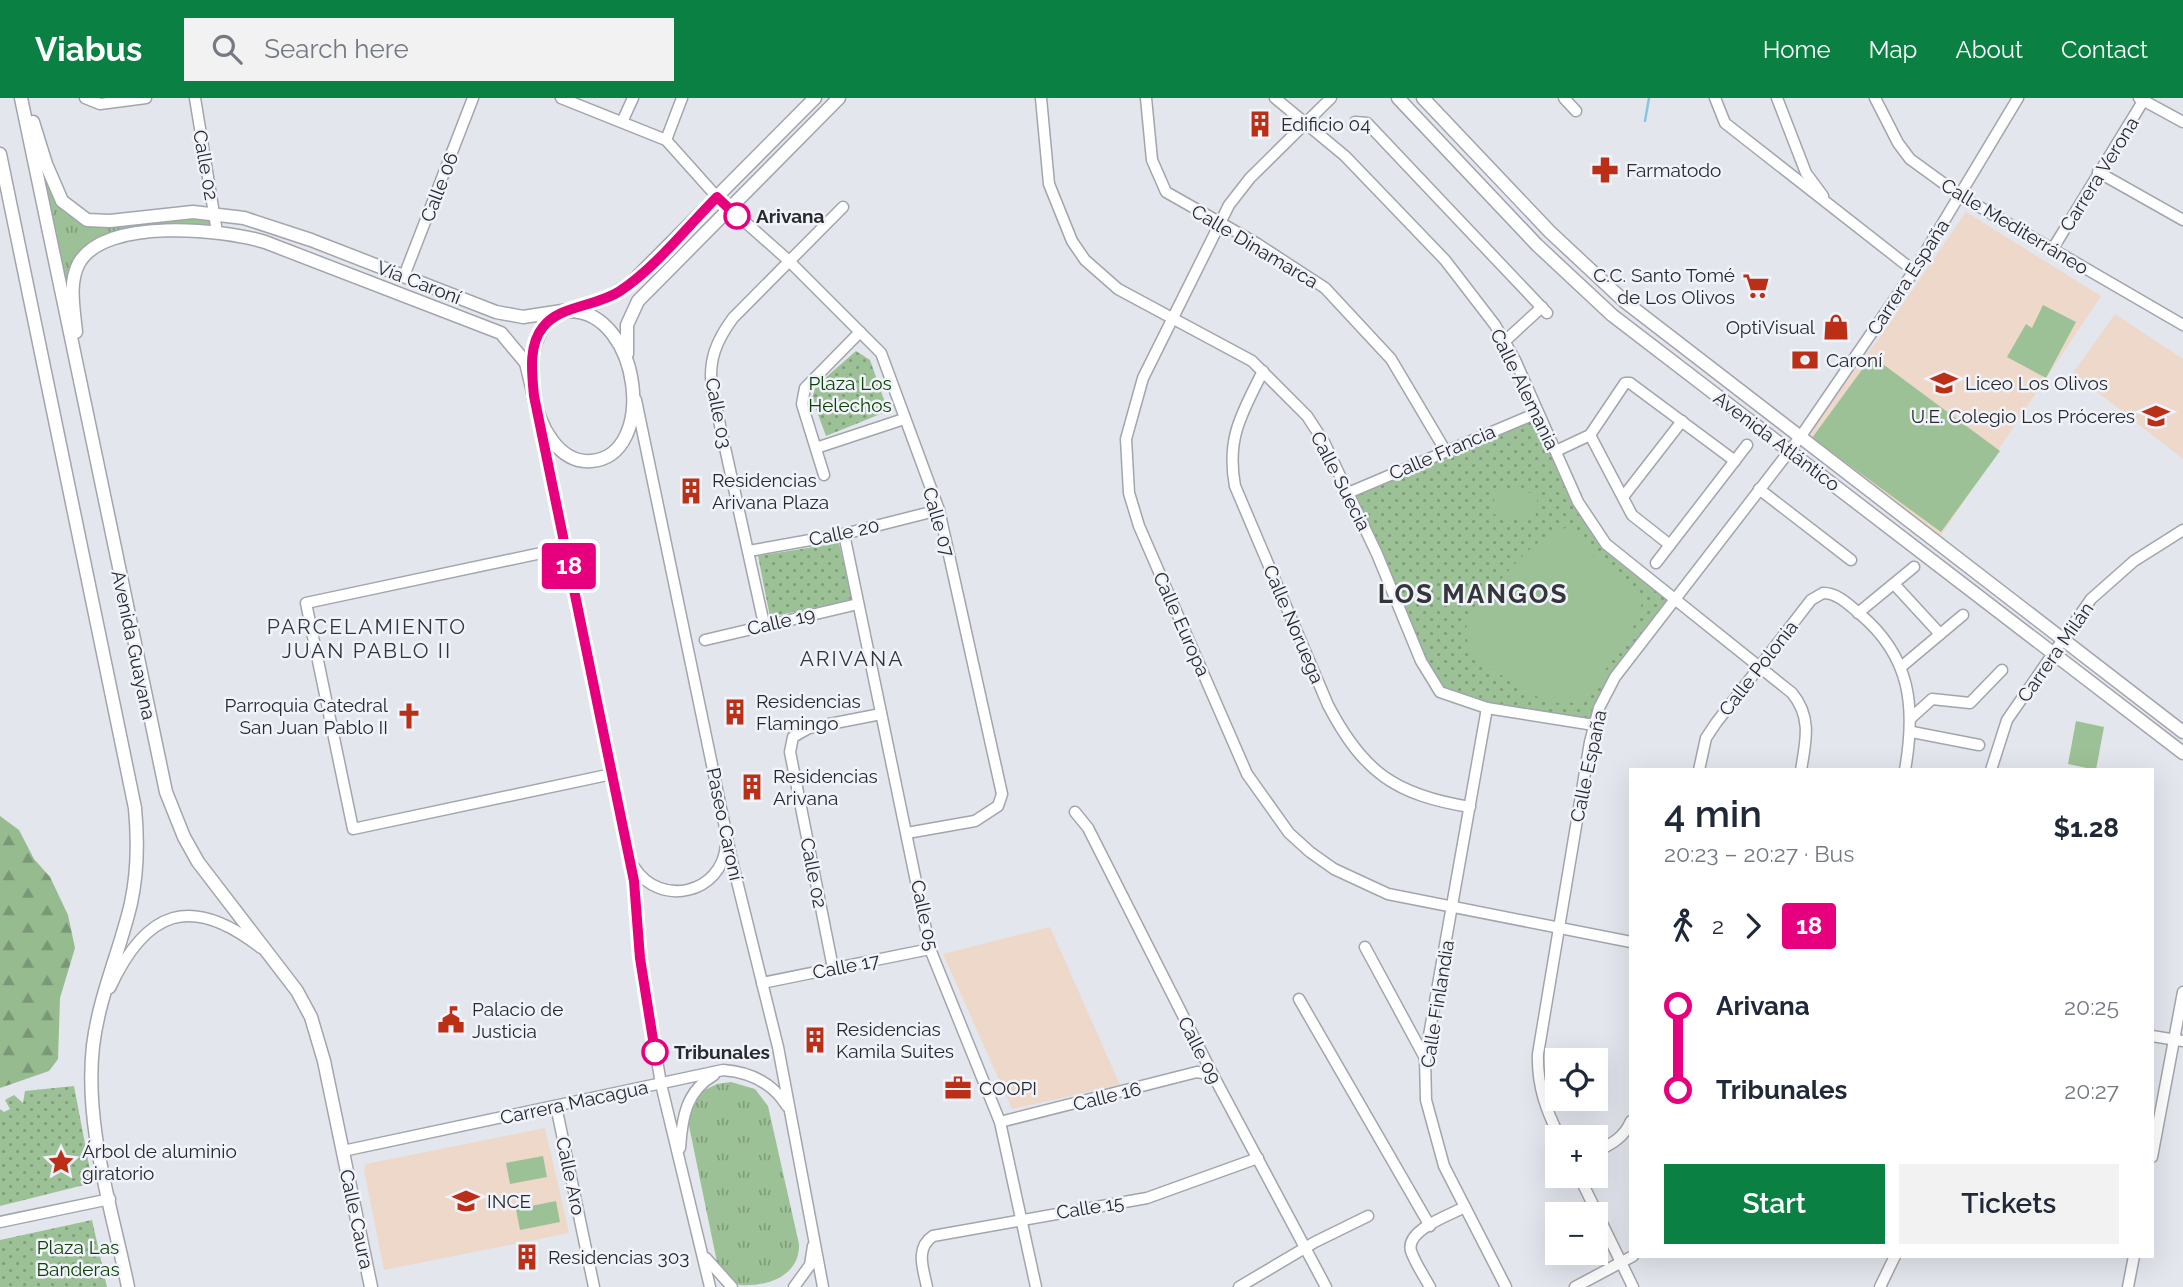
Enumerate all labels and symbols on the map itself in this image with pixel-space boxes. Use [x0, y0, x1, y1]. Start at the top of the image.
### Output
building icon: Edificio 04 [1245, 109, 1275, 139]
place label: Edificio 04 [1281, 113, 1371, 135]
street label: Carrera Verona [2055, 113, 2143, 235]
street label: Calle 02 [189, 128, 223, 202]
street label: Calle 06 [416, 149, 462, 225]
pharmacy icon: Farmatodo [1590, 155, 1620, 185]
place label: Farmatodo [1626, 159, 1721, 181]
street label: Calle Mediterráneo [1937, 173, 2093, 279]
street label: Calle Dinamarca [1188, 200, 1322, 292]
marker: Arivana [724, 203, 750, 229]
place label: Arivana [756, 205, 825, 227]
street label: Carrera España [1862, 215, 1954, 339]
street label: Vía Caroní [374, 256, 465, 308]
place label: C.C. Santo Tomé de Los Olivos [1593, 264, 1735, 308]
supermarket icon: C.C. Santo Tomé de Los Olivos [1741, 271, 1771, 301]
shop icon: OptiVisual [1821, 312, 1851, 342]
place label: OptiVisual [1726, 316, 1816, 338]
street label: Calle Alemania [1486, 325, 1564, 453]
bank icon: Caroní [1790, 345, 1820, 375]
place label: Caroní [1826, 349, 1883, 371]
school or university icon: Liceo Los Olivos [1929, 368, 1959, 398]
park label: Plaza Los Helechos [808, 372, 892, 416]
place label: Liceo Los Olivos [1965, 372, 2108, 394]
street label: Calle 03 [701, 376, 737, 450]
street label: Avenida Atlántico [1710, 386, 1844, 496]
school or university icon: U.E. Colegio Los Próceres [2141, 401, 2171, 431]
place label: U.E. Colegio Los Próceres [1911, 405, 2135, 427]
street label: Calle Francia [1386, 420, 1498, 484]
street label: Calle Suecia [1307, 428, 1375, 534]
place label: Residencias Arivana Plaza [712, 469, 829, 513]
building icon: Residencias Arivana Plaza [676, 476, 706, 506]
street label: Calle 07 [919, 485, 959, 559]
street label: Calle 20 [807, 514, 881, 550]
line badge: 18 [538, 543, 600, 589]
street label: Calle Noruega [1259, 561, 1329, 687]
street label: Avenida Guayana [107, 568, 161, 722]
street label: Calle Europa [1149, 568, 1215, 680]
district label: LOS MANGOS [1378, 579, 1568, 609]
street label: Carrera Milán [2012, 598, 2098, 706]
street label: Calle 19 [745, 603, 817, 639]
district label: PARCELAMIENTO JUAN PABLO II [267, 614, 467, 663]
street label: Calle Polonia [1714, 616, 1802, 720]
district label: ARIVANA [800, 646, 904, 671]
place label: Residencias Flamingo [756, 690, 861, 734]
place label: Parroquia Catedral San Juan Pablo II [225, 694, 389, 738]
building icon: Residencias Flamingo [720, 697, 750, 727]
church icon: Parroquia Catedral San Juan Pablo II [394, 701, 424, 731]
street label: Calle España [1565, 708, 1611, 824]
place label: Residencias Arivana [773, 765, 878, 809]
street label: Paseo Caroní [702, 766, 748, 883]
building icon: Residencias Arivana [737, 772, 767, 802]
street label: Calle 02 [796, 836, 832, 910]
street label: Calle 05 [907, 878, 943, 952]
street label: Calle Finlandia [1416, 939, 1458, 1069]
street label: Calle 17 [811, 949, 881, 983]
place label: Palacio de Justicia [472, 998, 563, 1042]
public building icon: Palacio de Justicia [436, 1005, 466, 1035]
street label: Calle 09 [1174, 1013, 1226, 1087]
place label: Residencias Kamila Suites [836, 1018, 954, 1062]
building icon: Residencias Kamila Suites [800, 1025, 830, 1055]
marker: Tribunales [642, 1039, 668, 1065]
place label: Tribunales [674, 1041, 770, 1063]
office icon: COOPI [943, 1073, 973, 1103]
street label: Carrera Macagua [498, 1076, 650, 1128]
place label: COOPI [979, 1077, 1037, 1099]
street label: Calle 16 [1071, 1077, 1143, 1115]
street label: Calle Aro [552, 1135, 590, 1217]
place label: Árbol de aluminio giratorio [82, 1140, 237, 1184]
place icon: Árbol de aluminio giratorio [46, 1147, 76, 1177]
street label: Calle Caura [336, 1167, 378, 1271]
school or university icon: INCE [451, 1186, 481, 1216]
place label: INCE [487, 1190, 531, 1212]
street label: Calle 15 [1055, 1191, 1125, 1223]
park label: Plaza Las Banderas [36, 1236, 120, 1280]
building icon: Residencias 303 [512, 1242, 542, 1272]
place label: Residencias 303 [548, 1246, 690, 1268]

